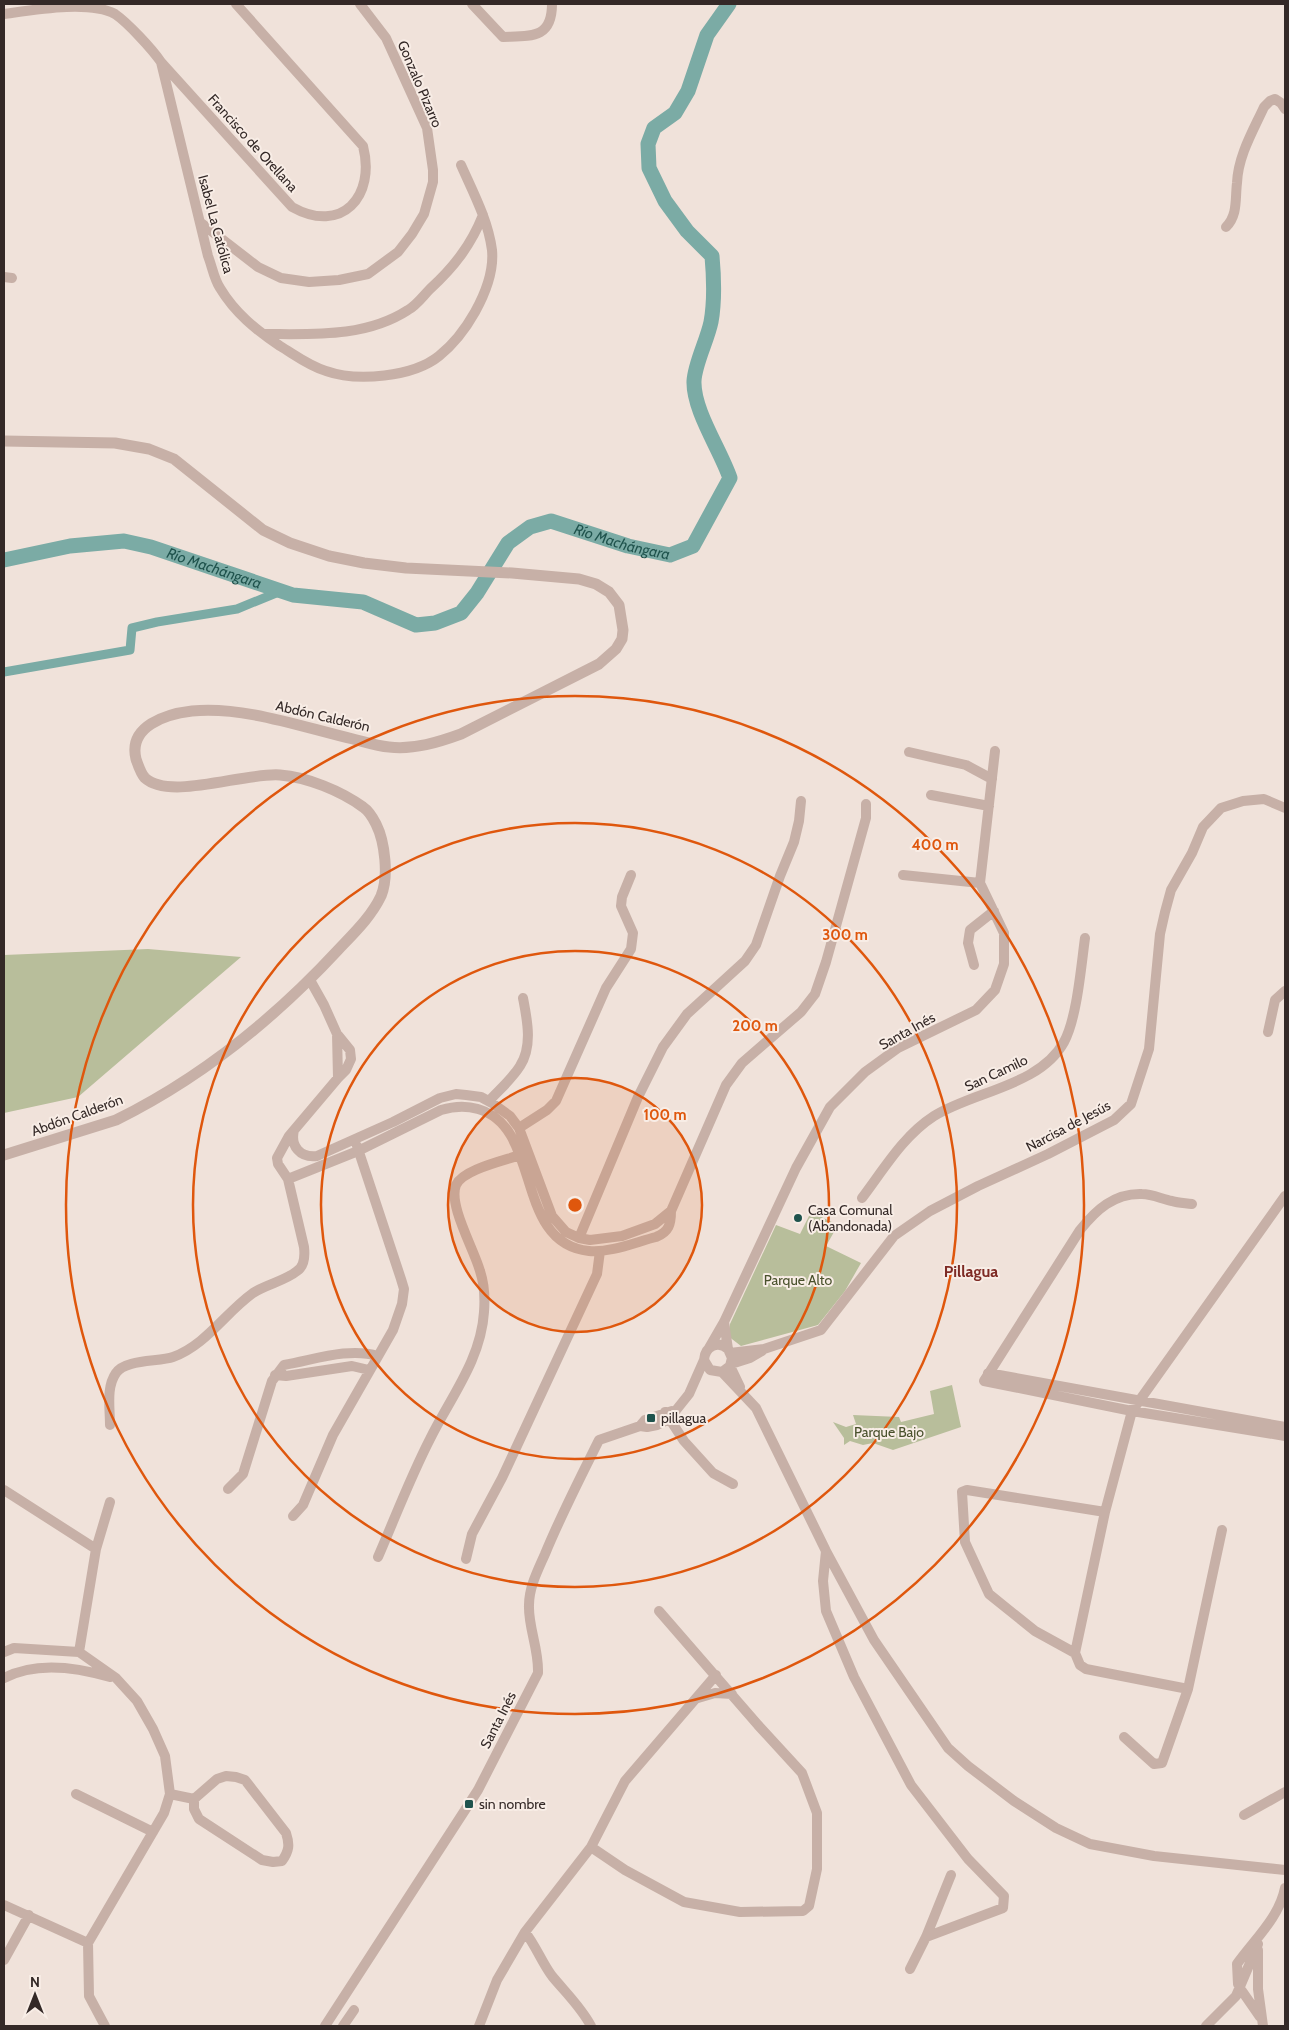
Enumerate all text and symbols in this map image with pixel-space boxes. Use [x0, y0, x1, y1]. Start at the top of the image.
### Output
street label: Gonzalo Pizarro [394, 38, 447, 131]
street label: Francisco de Orellana [204, 90, 302, 196]
street label: Isabel La Católica [194, 173, 238, 275]
water label: Río Machángara [572, 520, 672, 564]
water label: Río Machángara [164, 544, 264, 593]
street label: Abdón Calderón [274, 696, 372, 736]
text: 400 m [912, 836, 958, 854]
text: 300 m [822, 926, 868, 944]
street label: Santa Inés [876, 1008, 938, 1054]
text: 200 m [732, 1017, 778, 1035]
street label: San Camilo [962, 1050, 1031, 1095]
street label: Abdón Calderón [29, 1090, 125, 1140]
street label: Narcisa de Jesús [1023, 1096, 1114, 1156]
text: 100 m [643, 1106, 687, 1124]
centre of rings [566, 1196, 584, 1214]
place label: Casa Comunal (Abandonada) [808, 1201, 893, 1235]
marker: Casa Comunal (Abandonada) [792, 1212, 804, 1224]
district label: Pillagua [944, 1262, 998, 1281]
park label: Parque Alto [764, 1271, 832, 1289]
place label: pillagua [661, 1409, 706, 1427]
marker: pillagua [645, 1412, 657, 1424]
park label: Parque Bajo [854, 1423, 924, 1441]
street label: Santa Inés [476, 1688, 520, 1751]
place label: sin nombre [479, 1795, 546, 1813]
marker: sin nombre [463, 1798, 475, 1810]
north arrow [10, 1970, 60, 2020]
text: N [30, 1973, 40, 1991]

